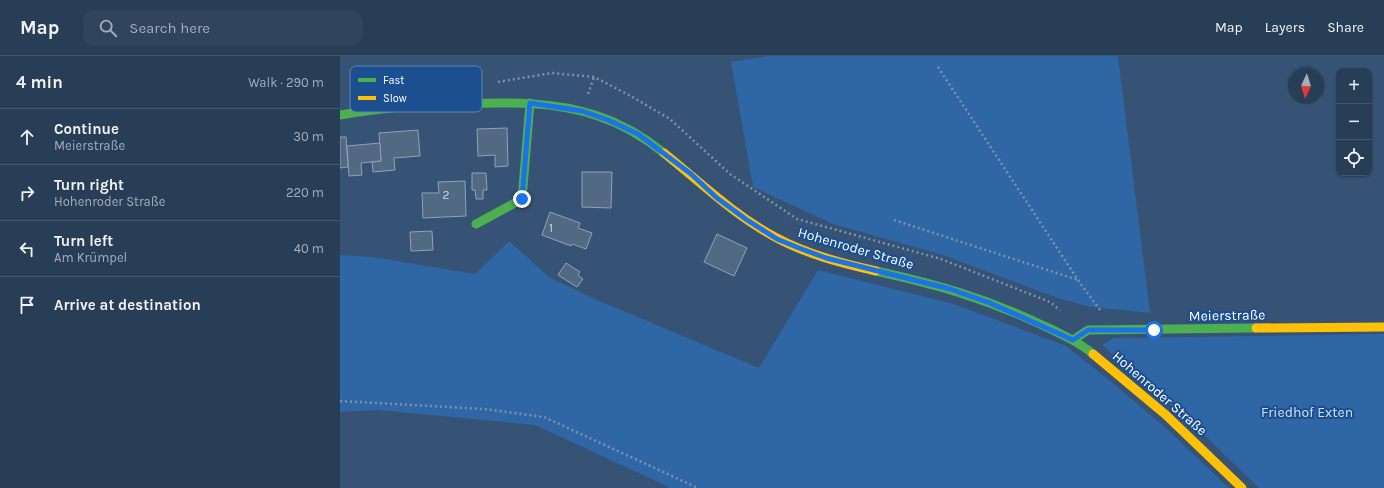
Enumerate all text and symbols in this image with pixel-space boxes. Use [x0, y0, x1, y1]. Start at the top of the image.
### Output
search box [83, 10, 363, 46]
text: Map [20, 17, 59, 39]
icon: search [97, 17, 119, 39]
text: Search here [129, 19, 210, 37]
text: Map [1215, 19, 1243, 36]
text: Layers [1265, 19, 1305, 36]
text: Share [1327, 19, 1364, 36]
legend [350, 66, 482, 112]
north arrow [1288, 68, 1324, 104]
map controls [1336, 68, 1372, 176]
button: + [1336, 68, 1372, 104]
text: 4 min [16, 72, 63, 92]
text: Fast [383, 74, 404, 87]
text: Walk · 290 m [248, 75, 324, 90]
text: Slow [383, 92, 407, 105]
button: − [1336, 104, 1372, 140]
text: Continue [54, 120, 119, 138]
icon: ahead [16, 126, 38, 148]
text: 30 m [293, 129, 324, 144]
text: Meierstraße [54, 138, 125, 153]
button: locate [1336, 140, 1372, 176]
text: Turn right [54, 176, 124, 194]
icon: right [16, 182, 38, 204]
text: 220 m [286, 185, 324, 200]
house number: 2 [443, 188, 450, 202]
route end [513, 190, 531, 208]
text: Hohenroder Straße [54, 194, 165, 209]
house number: 1 [549, 221, 553, 235]
street label: Hohenroder Straße [796, 224, 916, 273]
text: Turn left [54, 232, 113, 250]
icon: left [16, 238, 38, 260]
text: 40 m [294, 241, 324, 256]
text: Am Krümpel [54, 250, 127, 265]
icon: arrive [16, 294, 38, 316]
text: Arrive at destination [54, 296, 201, 314]
street label: Meierstraße [1189, 306, 1265, 325]
route start [1145, 321, 1163, 339]
street label: Hohenroder Straße [1109, 348, 1211, 439]
park label: Friedhof Exten [1261, 404, 1353, 421]

